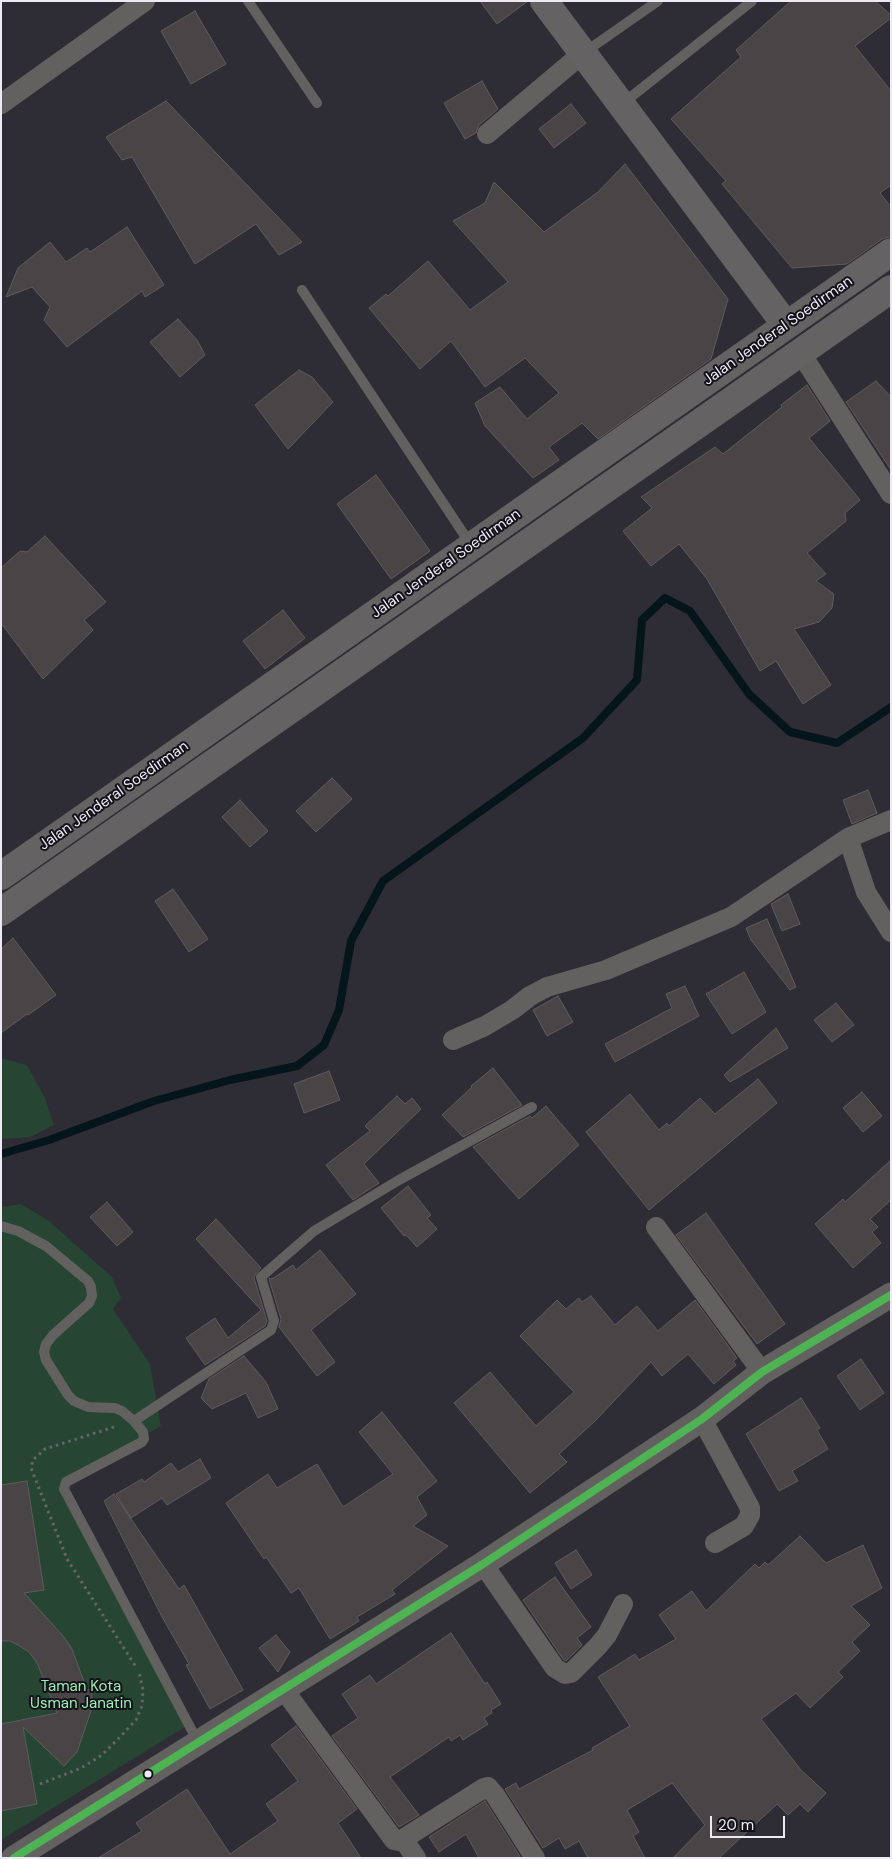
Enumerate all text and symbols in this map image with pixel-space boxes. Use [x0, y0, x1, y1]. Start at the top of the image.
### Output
street label: Jalan Jenderal Soedirman [700, 273, 856, 389]
street label: Jalan Jenderal Soedirman [368, 506, 524, 622]
street label: Jalan Jenderal Soedirman [36, 738, 192, 854]
park label: Taman Kota Usman Janatin [30, 1678, 132, 1713]
unlabelled marker [143, 1769, 153, 1779]
scale bar [712, 1806, 787, 1838]
text: 20 m [718, 1815, 754, 1835]

